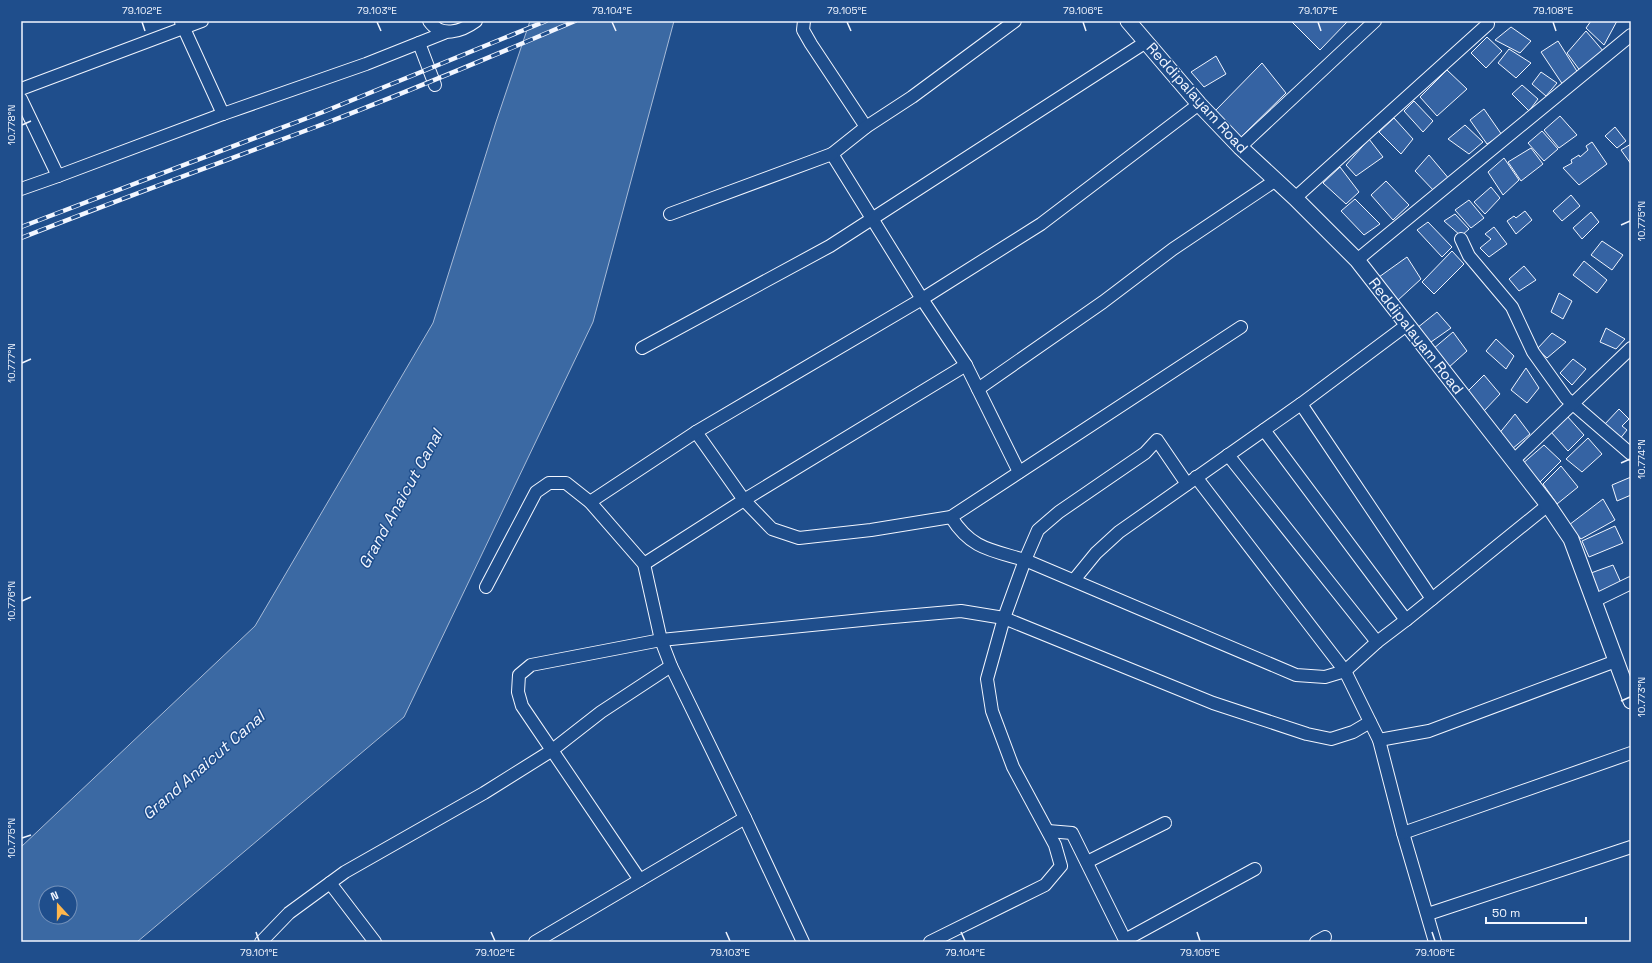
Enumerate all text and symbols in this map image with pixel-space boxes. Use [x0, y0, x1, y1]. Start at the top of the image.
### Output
text: 79.102°E [122, 4, 162, 17]
text: 79.103°E [357, 4, 397, 17]
text: 79.104°E [592, 4, 632, 17]
text: 79.105°E [827, 4, 867, 17]
text: 79.106°E [1063, 4, 1103, 17]
text: 79.107°E [1298, 4, 1338, 17]
text: 79.108°E [1533, 4, 1573, 17]
street label: Reddipalayam Road [1142, 38, 1252, 157]
text: 10.778°N [5, 105, 18, 145]
text: 10.775°N [1635, 201, 1648, 241]
street label: Reddipalayam Road [1365, 273, 1468, 398]
text: 10.777°N [5, 343, 18, 383]
water label: Grand Anaicut Canal [353, 424, 448, 572]
text: 10.774°N [1635, 439, 1648, 479]
text: 10.776°N [5, 581, 18, 621]
text: 10.773°N [1635, 677, 1648, 717]
water label: Grand Anaicut Canal [138, 705, 271, 824]
text: 10.775°N [5, 818, 18, 858]
north arrow [38, 885, 78, 925]
text: N [48, 888, 60, 904]
scale bar [1486, 899, 1586, 925]
text: 50 m [1492, 905, 1520, 921]
text: 79.101°E [240, 946, 278, 959]
text: 79.102°E [475, 946, 515, 959]
text: 79.103°E [710, 946, 750, 959]
text: 79.104°E [945, 946, 985, 959]
text: 79.105°E [1180, 946, 1220, 959]
text: 79.106°E [1415, 946, 1455, 959]

